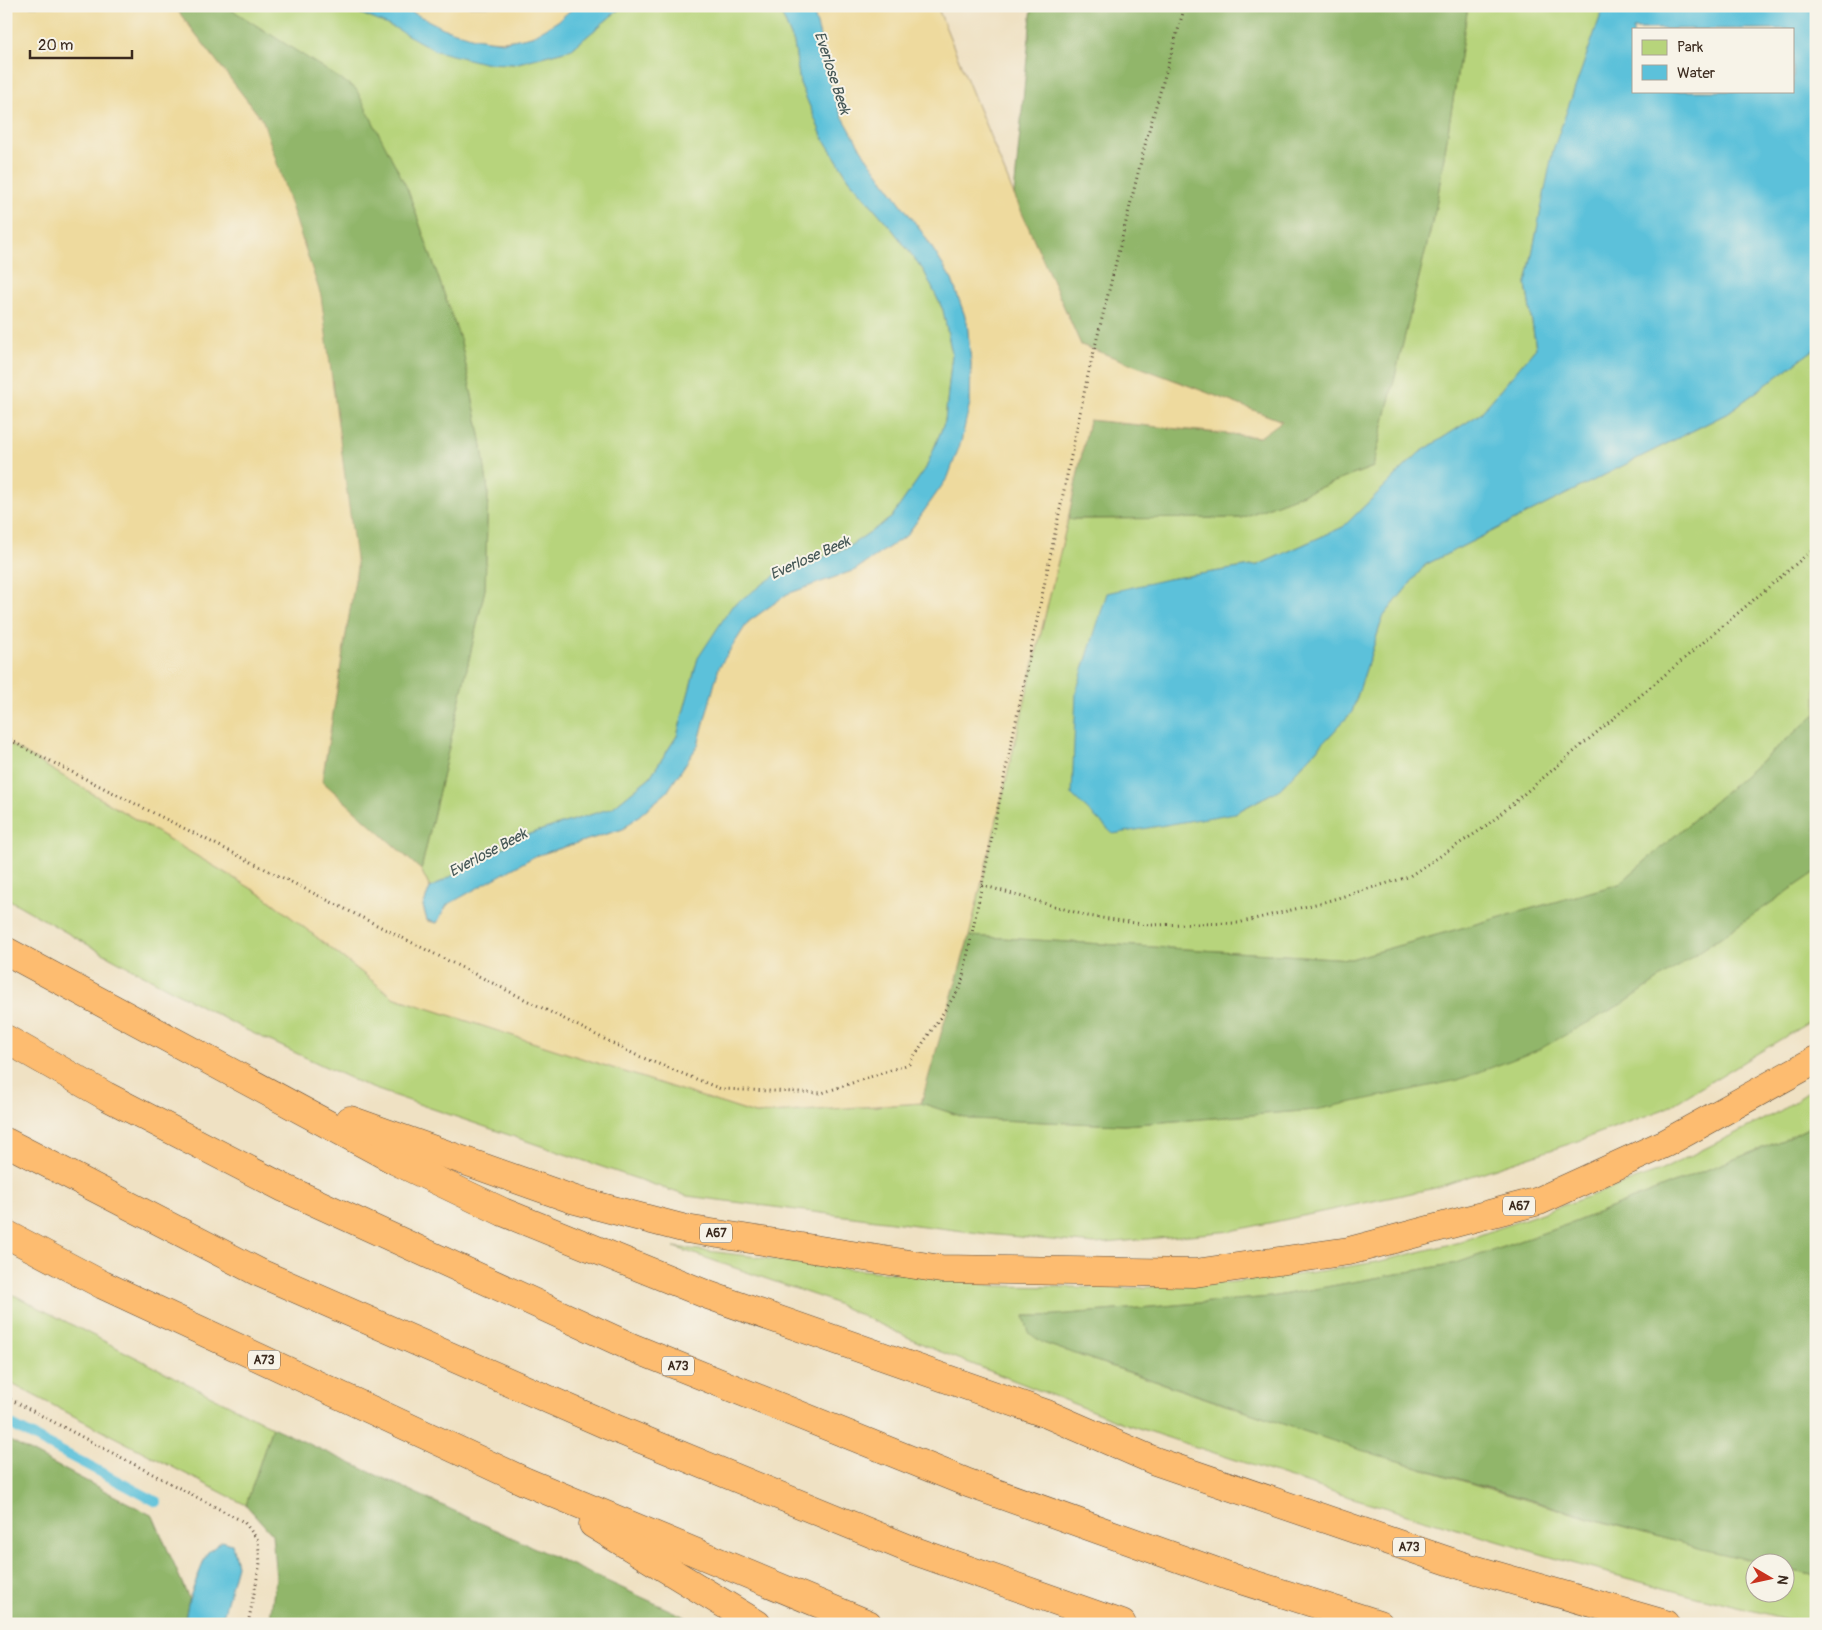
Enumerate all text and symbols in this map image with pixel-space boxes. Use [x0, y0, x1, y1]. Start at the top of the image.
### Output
scale bar [30, 28, 132, 60]
legend [1632, 28, 1794, 92]
water label: Everlose Beek [810, 29, 855, 118]
text: 20 m [38, 36, 73, 55]
text: Park [1677, 38, 1704, 57]
text: Water [1677, 64, 1716, 83]
water label: Everlose Beek [767, 531, 855, 584]
water label: Everlose Beek [446, 824, 532, 882]
road number: A67 [1503, 1196, 1535, 1216]
road number: A67 [700, 1224, 732, 1242]
road number: A73 [248, 1350, 280, 1370]
road number: A73 [662, 1356, 694, 1375]
road number: A73 [1393, 1538, 1425, 1556]
north arrow [1744, 1552, 1794, 1602]
text: N [1773, 1574, 1791, 1586]

